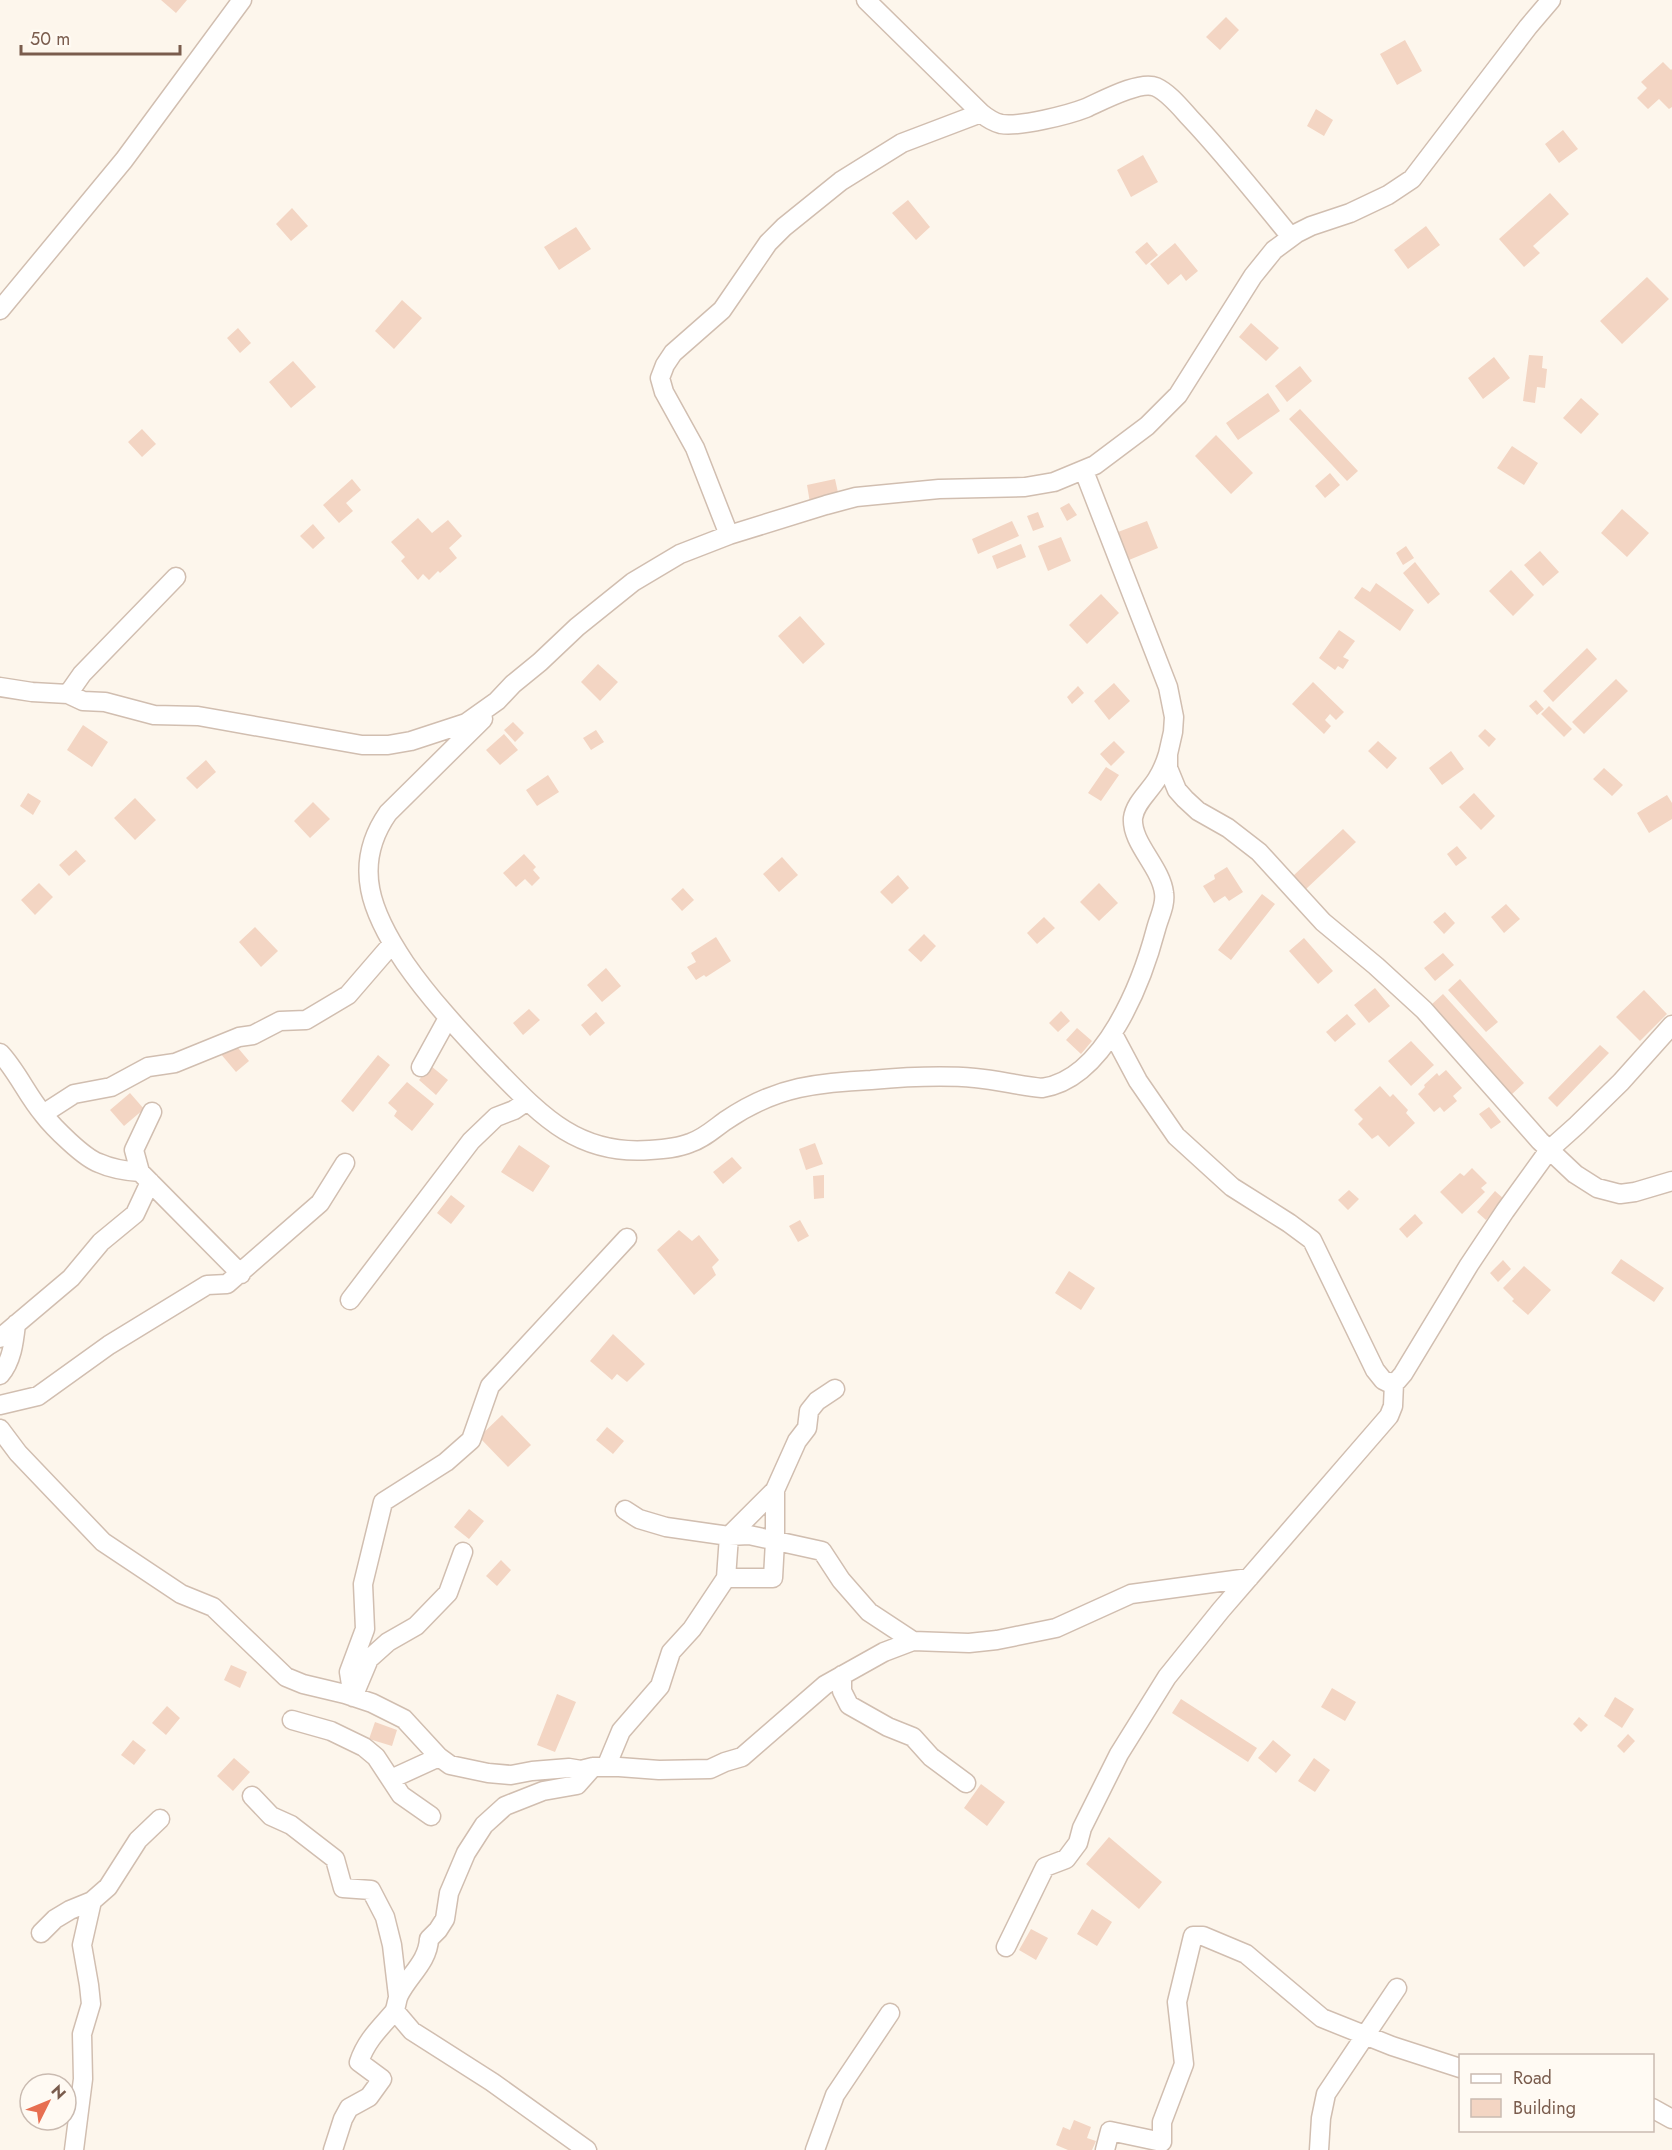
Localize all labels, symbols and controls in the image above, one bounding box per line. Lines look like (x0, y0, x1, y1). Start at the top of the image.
scale bar (21, 18, 180, 56)
text: 50 m (30, 26, 70, 52)
legend (1459, 2054, 1654, 2132)
text: Road (1513, 2065, 1552, 2091)
north arrow (18, 2072, 78, 2132)
text: N (46, 2080, 71, 2105)
text: Building (1513, 2095, 1576, 2121)

